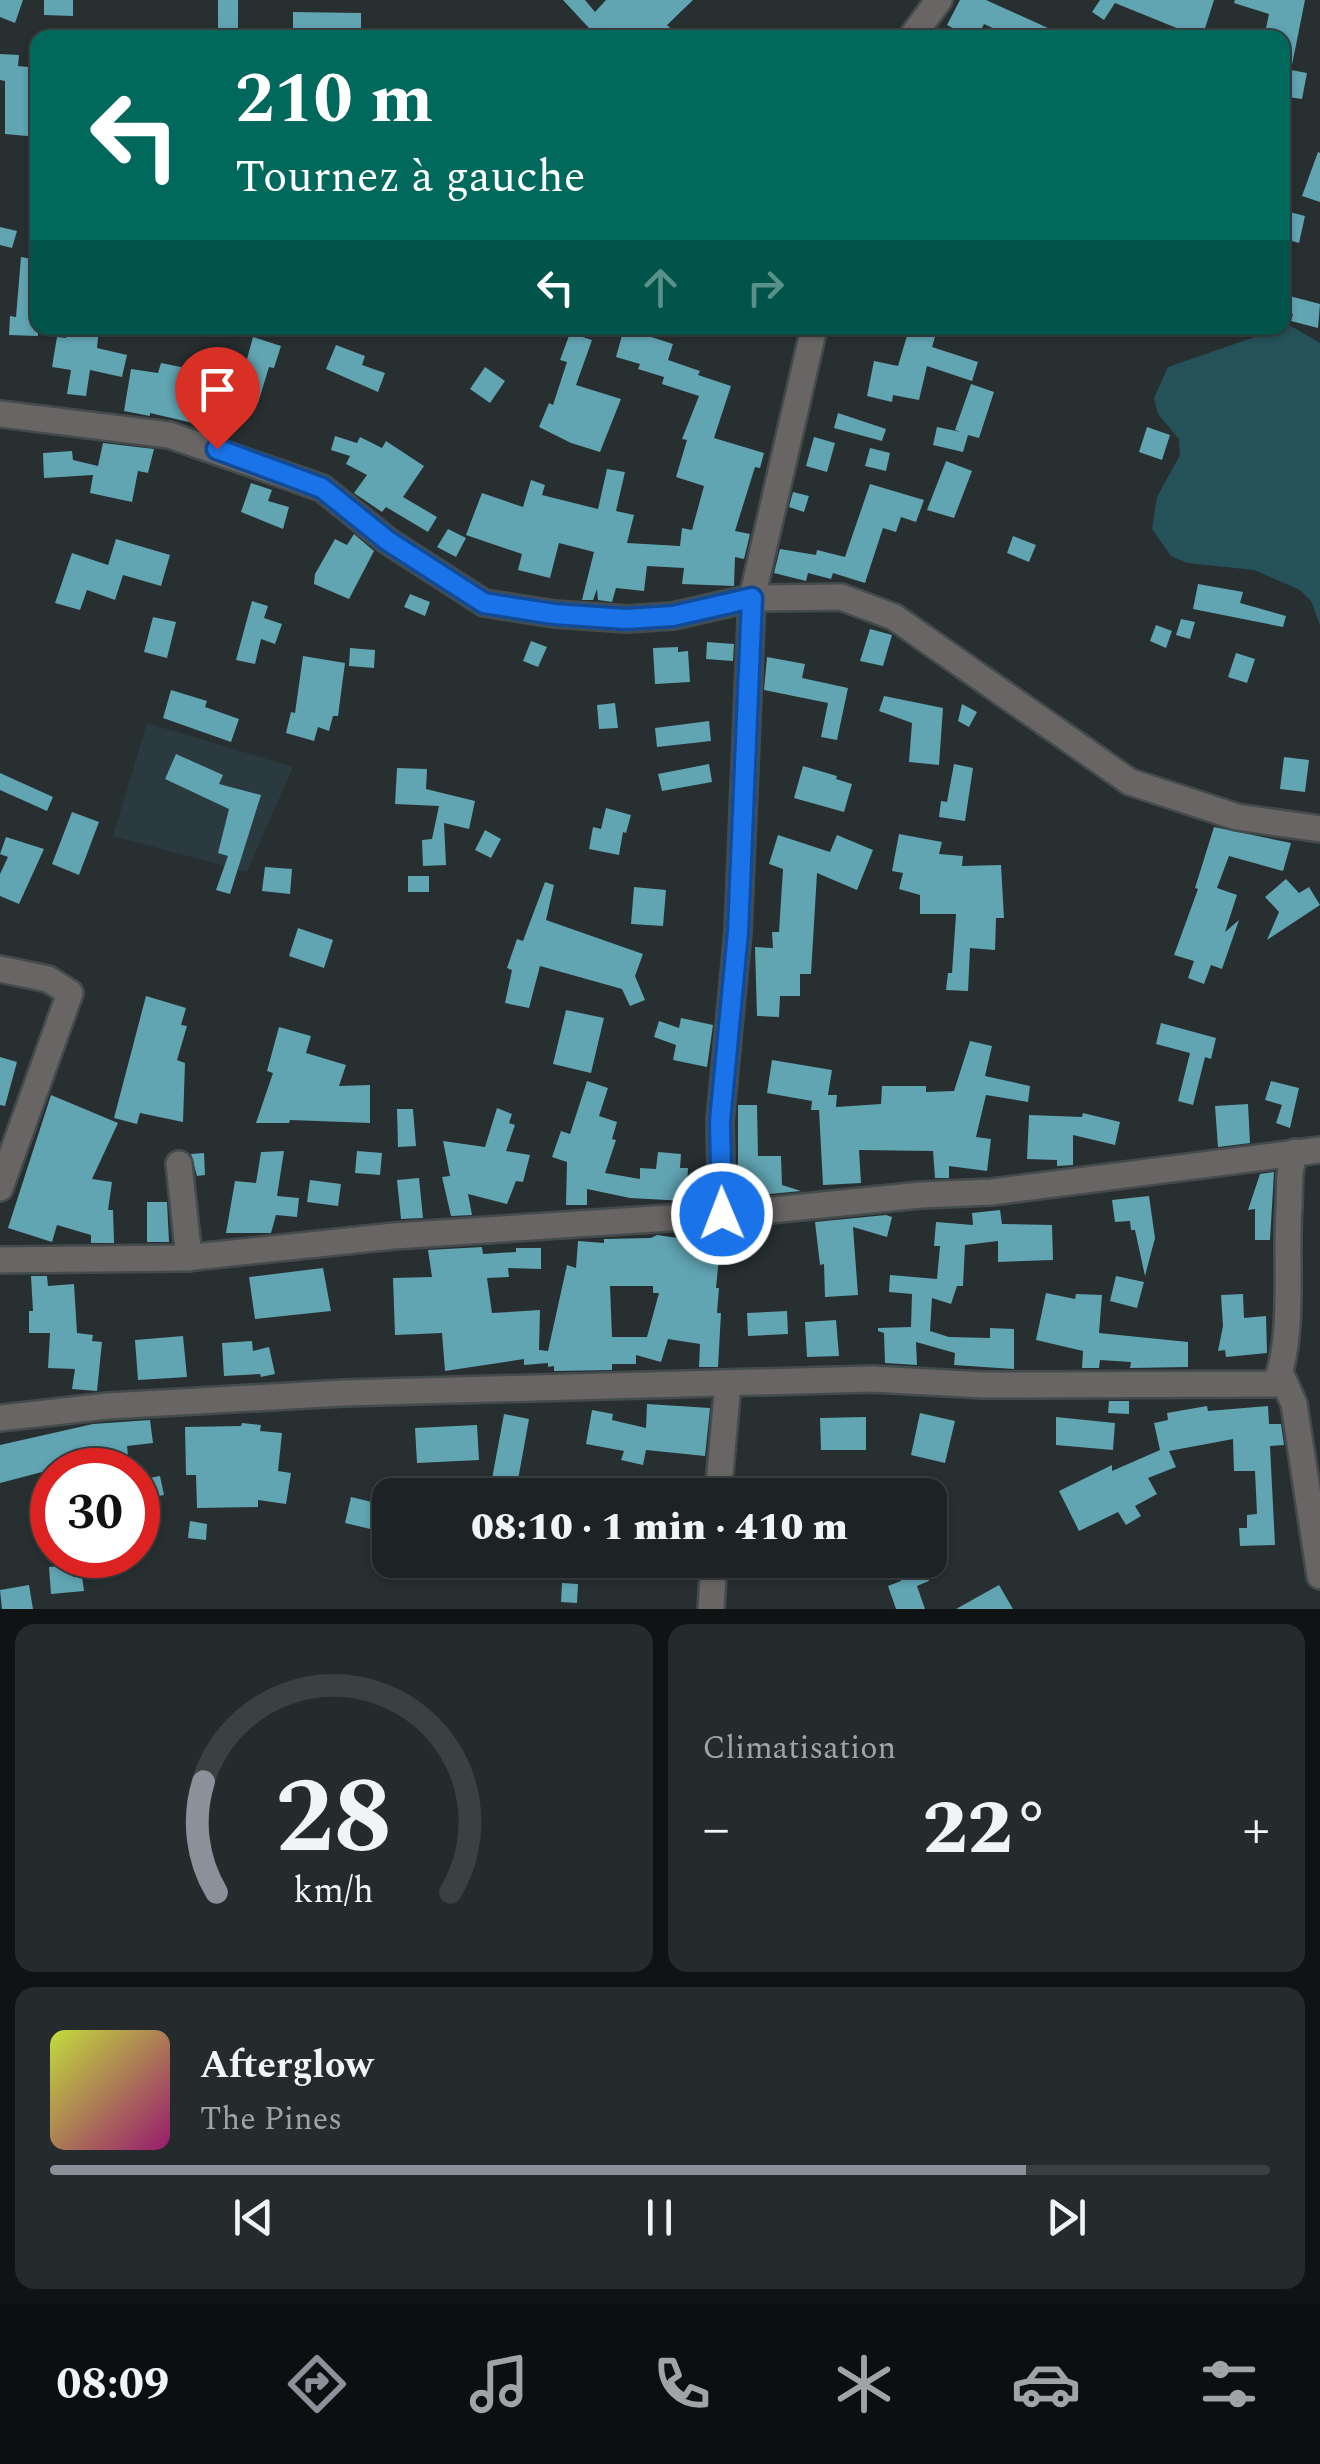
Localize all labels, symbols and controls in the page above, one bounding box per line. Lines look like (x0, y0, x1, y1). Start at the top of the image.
text: 210 m (235, 47, 433, 153)
icon: left (70, 70, 200, 200)
text: Tournez à gauche (235, 143, 586, 212)
icon: left (528, 260, 583, 315)
icon: ahead (633, 260, 688, 315)
icon: right (738, 260, 793, 315)
pin (175, 347, 260, 450)
icon: arrive (190, 362, 245, 417)
position arrow (670, 1162, 774, 1266)
speed limit sign: 30 (30, 1448, 160, 1578)
text: 08:10 · 1 min · 410 m (471, 1499, 848, 1557)
text: Climatisation (703, 1724, 896, 1773)
text: 28 (275, 1740, 392, 1898)
text: 22° (922, 1773, 1050, 1887)
text: − (703, 1788, 730, 1871)
text: + (1242, 1788, 1270, 1871)
text: km/h (294, 1864, 374, 1919)
text: Afterglow (200, 2037, 373, 2095)
text: The Pines (200, 2095, 342, 2144)
icon: previous (226, 2190, 281, 2245)
icon: pause (632, 2190, 687, 2245)
icon: next (1039, 2190, 1094, 2245)
icon: directions (282, 2349, 352, 2419)
icon: music (464, 2349, 534, 2419)
icon: phone (647, 2349, 717, 2419)
icon: climate (829, 2349, 899, 2419)
icon: car (1011, 2349, 1081, 2419)
icon: filters (1194, 2349, 1264, 2419)
text: 08:09 (56, 2350, 169, 2419)

